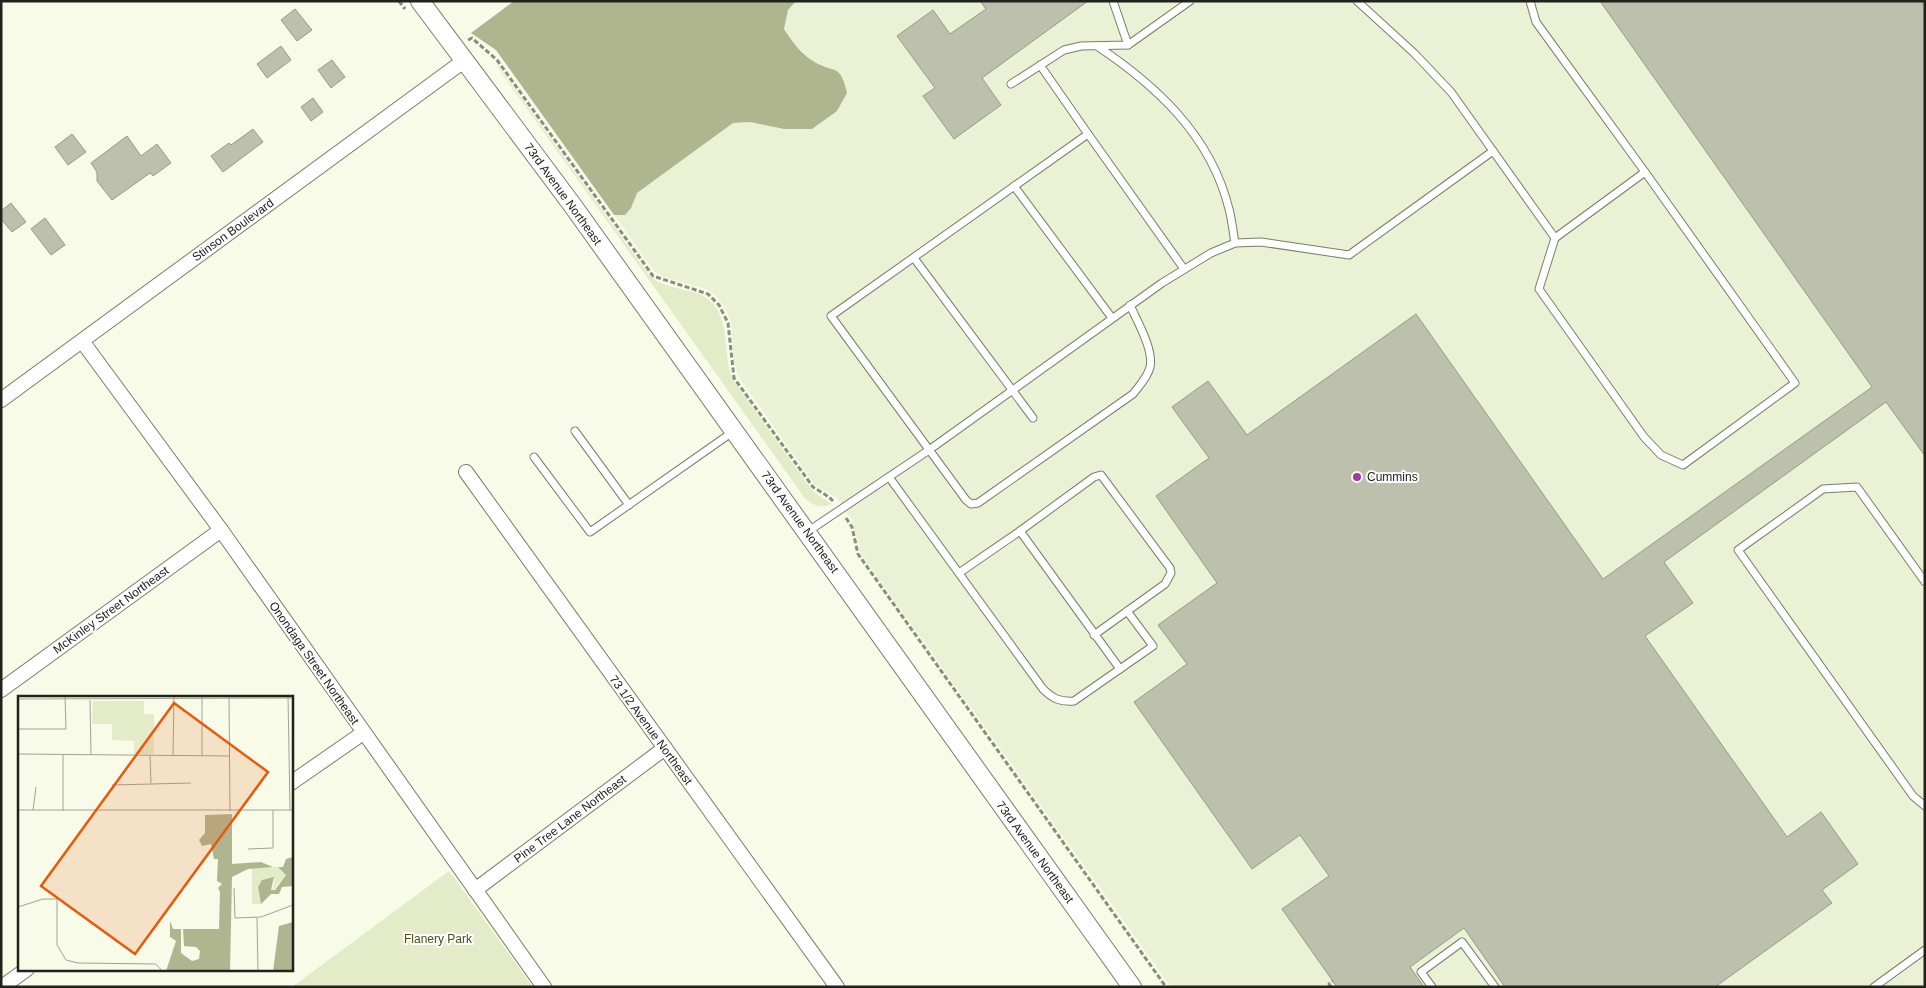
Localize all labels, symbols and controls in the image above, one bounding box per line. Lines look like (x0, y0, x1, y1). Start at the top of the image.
street label: 73rd Avenue Northeast (521, 140, 605, 248)
street label: Stinson Boulevard (189, 196, 277, 264)
street label: 73rd Avenue Northeast (758, 468, 842, 576)
place label: Cummins (1367, 470, 1418, 484)
marker: Cummins (1351, 471, 1363, 483)
street label: McKinley Street Northeast (51, 563, 172, 657)
street label: Onondaga Street Northeast (266, 599, 362, 728)
street label: 73 1/2 Avenue Northeast (607, 673, 696, 788)
inset map (18, 696, 292, 970)
street label: Pine Tree Lane Northeast (511, 772, 629, 866)
street label: 73rd Avenue Northeast (993, 798, 1077, 906)
park label: Flanery Park (404, 932, 473, 946)

